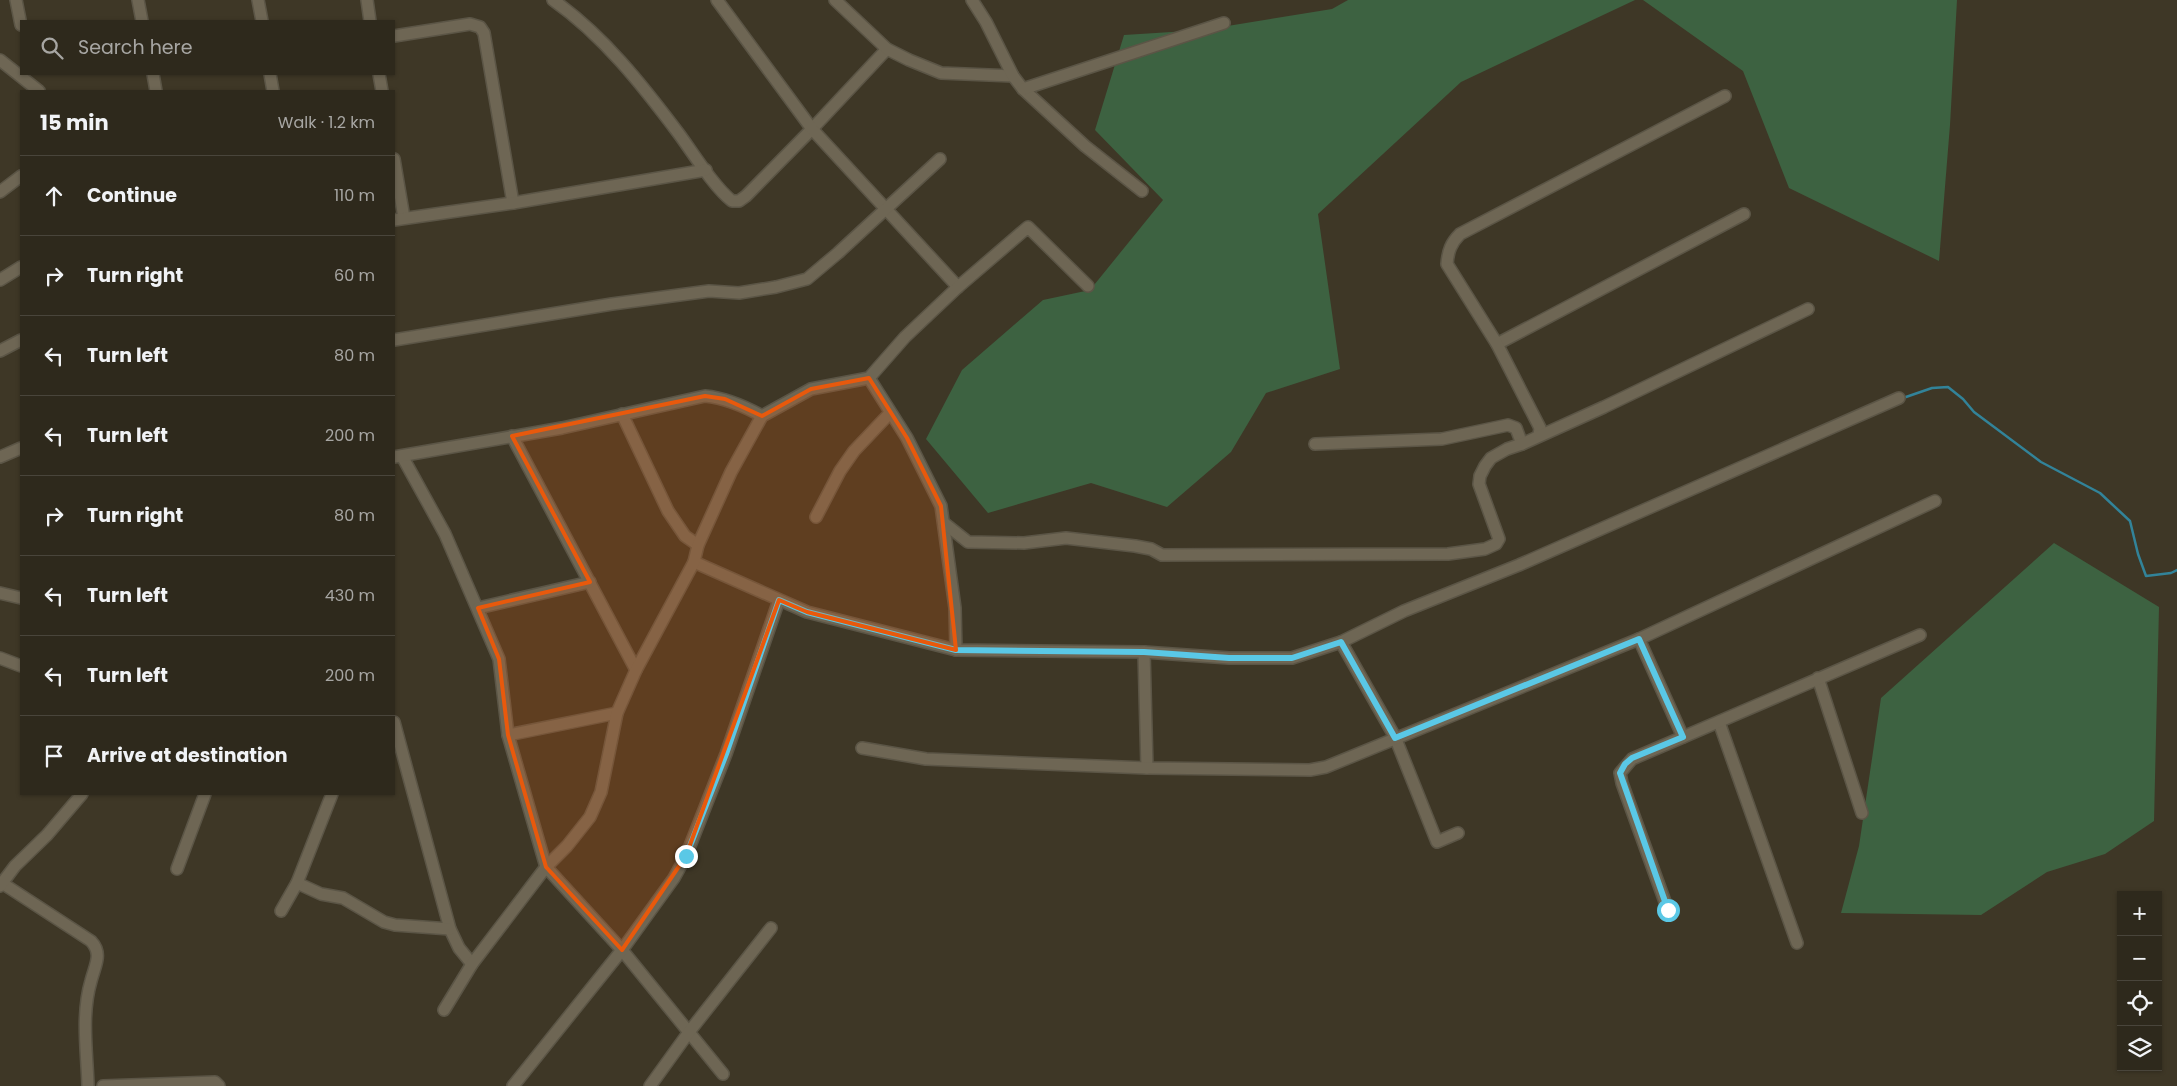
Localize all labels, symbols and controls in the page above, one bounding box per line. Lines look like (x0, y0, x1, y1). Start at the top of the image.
search box (20, 20, 395, 75)
icon: search (38, 34, 66, 62)
text: Search here (78, 34, 192, 61)
text: 15 min (40, 108, 109, 137)
text: Walk · 1.2 km (278, 111, 375, 134)
icon: ahead (40, 182, 68, 210)
text: Continue (87, 182, 177, 209)
text: 110 m (334, 184, 375, 207)
icon: right (40, 262, 68, 290)
text: Turn right (87, 262, 183, 289)
text: 60 m (334, 264, 375, 287)
icon: left (40, 342, 68, 370)
text: Turn left (87, 342, 168, 369)
text: 80 m (334, 344, 375, 367)
icon: left (40, 422, 68, 450)
text: Turn left (87, 422, 168, 449)
text: 200 m (325, 424, 375, 447)
icon: right (40, 502, 68, 530)
text: Turn right (87, 502, 183, 529)
text: 80 m (334, 504, 375, 527)
icon: left (40, 582, 68, 610)
text: Turn left (87, 582, 168, 609)
text: 430 m (325, 584, 375, 607)
icon: left (40, 662, 68, 690)
text: Turn left (87, 662, 168, 689)
text: 200 m (325, 664, 375, 687)
icon: arrive (40, 742, 68, 770)
text: Arrive at destination (87, 742, 288, 769)
route end (675, 845, 698, 868)
map controls (2117, 891, 2162, 1071)
button: + (2117, 891, 2162, 936)
route start (1657, 899, 1680, 922)
button: − (2117, 936, 2162, 981)
button: locate (2117, 981, 2162, 1026)
button: layers (2117, 1026, 2162, 1071)

